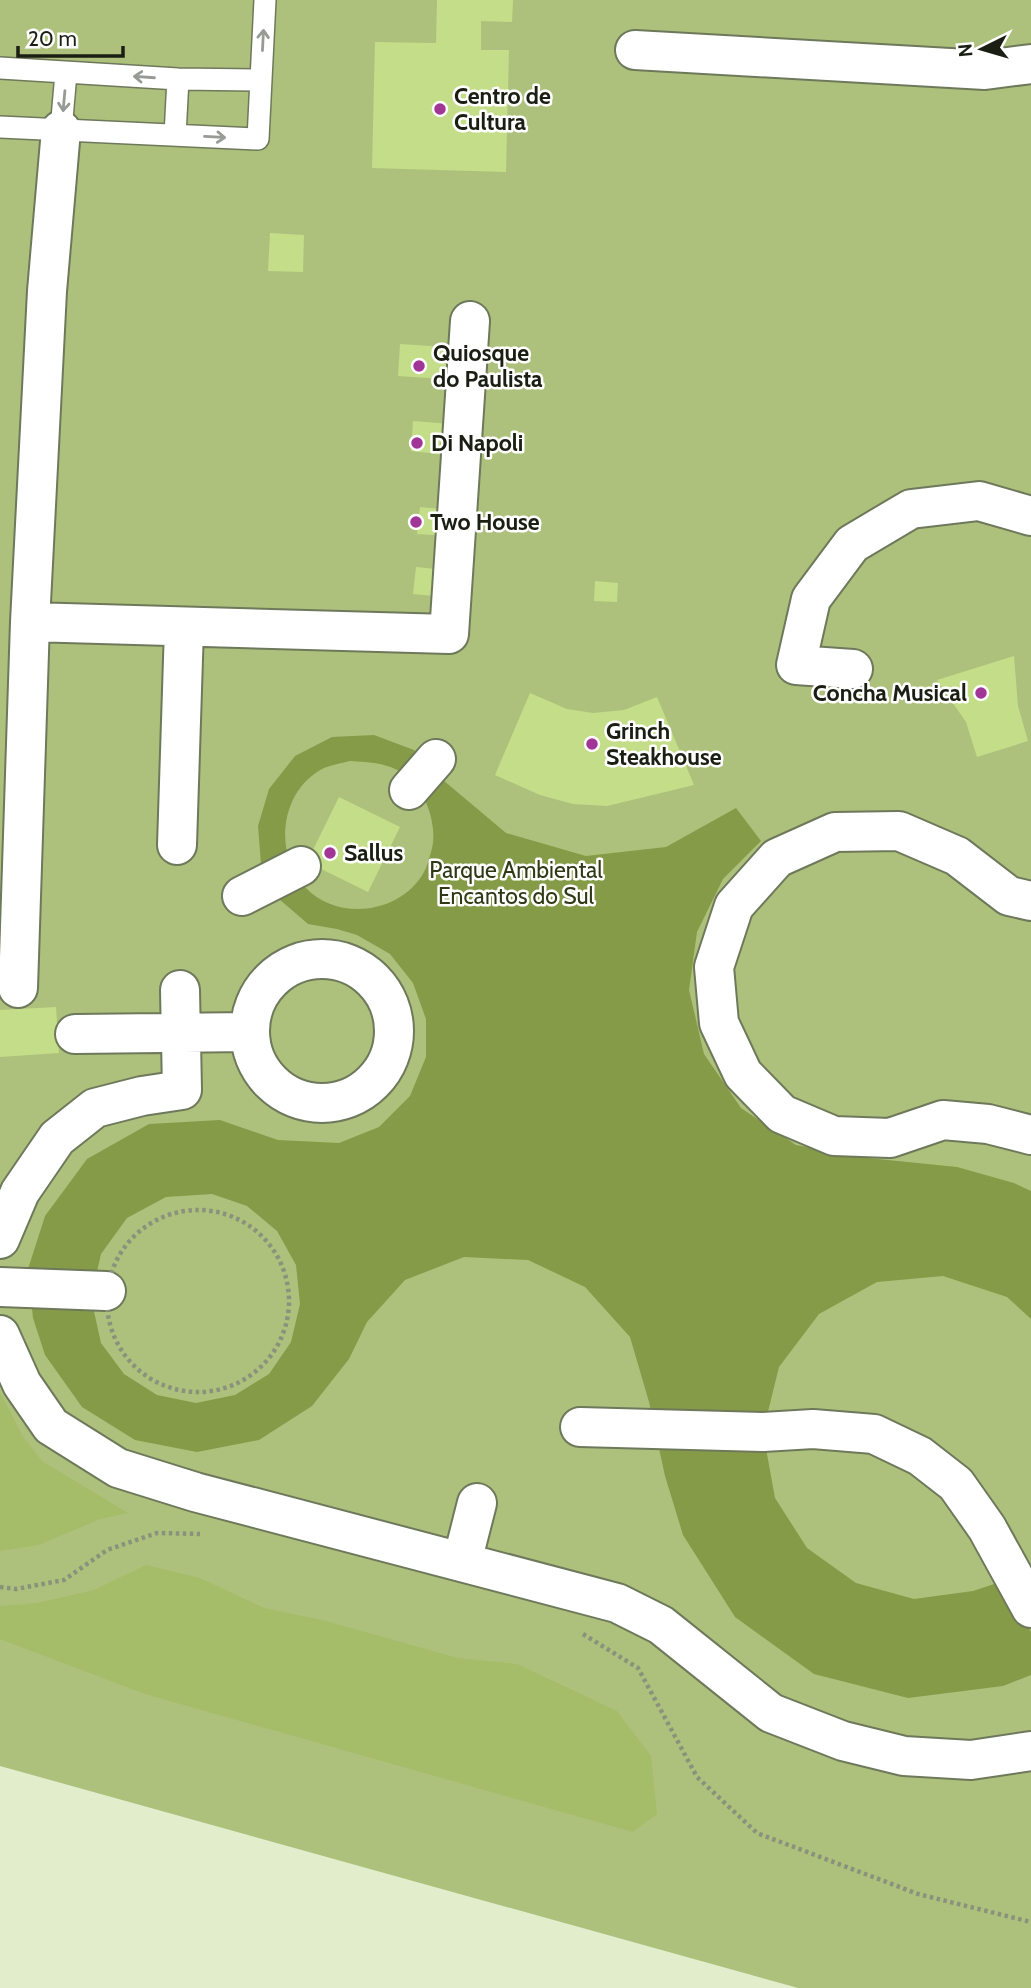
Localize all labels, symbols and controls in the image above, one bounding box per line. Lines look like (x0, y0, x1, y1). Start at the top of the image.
scale bar (18, 14, 122, 58)
north arrow (947, 14, 1017, 84)
text: 20 m (28, 26, 77, 51)
one-way arrow (256, 29, 269, 52)
text: N (954, 43, 978, 58)
one-way arrow (132, 71, 155, 84)
place label: Centro de Cultura (454, 82, 551, 136)
one-way arrow (57, 90, 70, 112)
marker: Centro de Cultura (432, 101, 448, 117)
one-way arrow (203, 131, 226, 144)
place label: Quiosque do Paulista (433, 339, 543, 393)
marker: Quiosque do Paulista (411, 358, 427, 374)
place label: Di Napoli (431, 429, 523, 457)
marker: Di Napoli (409, 435, 425, 451)
place label: Two House (430, 508, 540, 536)
marker: Two House (408, 514, 424, 530)
place label: Concha Musical (813, 679, 967, 707)
marker: Concha Musical (973, 685, 989, 701)
place label: Grinch Steakhouse (606, 717, 722, 771)
marker: Grinch Steakhouse (584, 736, 600, 752)
place label: Sallus (344, 839, 403, 867)
marker: Sallus (322, 845, 338, 861)
park label: Parque Ambiental Encantos do Sul (429, 856, 603, 910)

